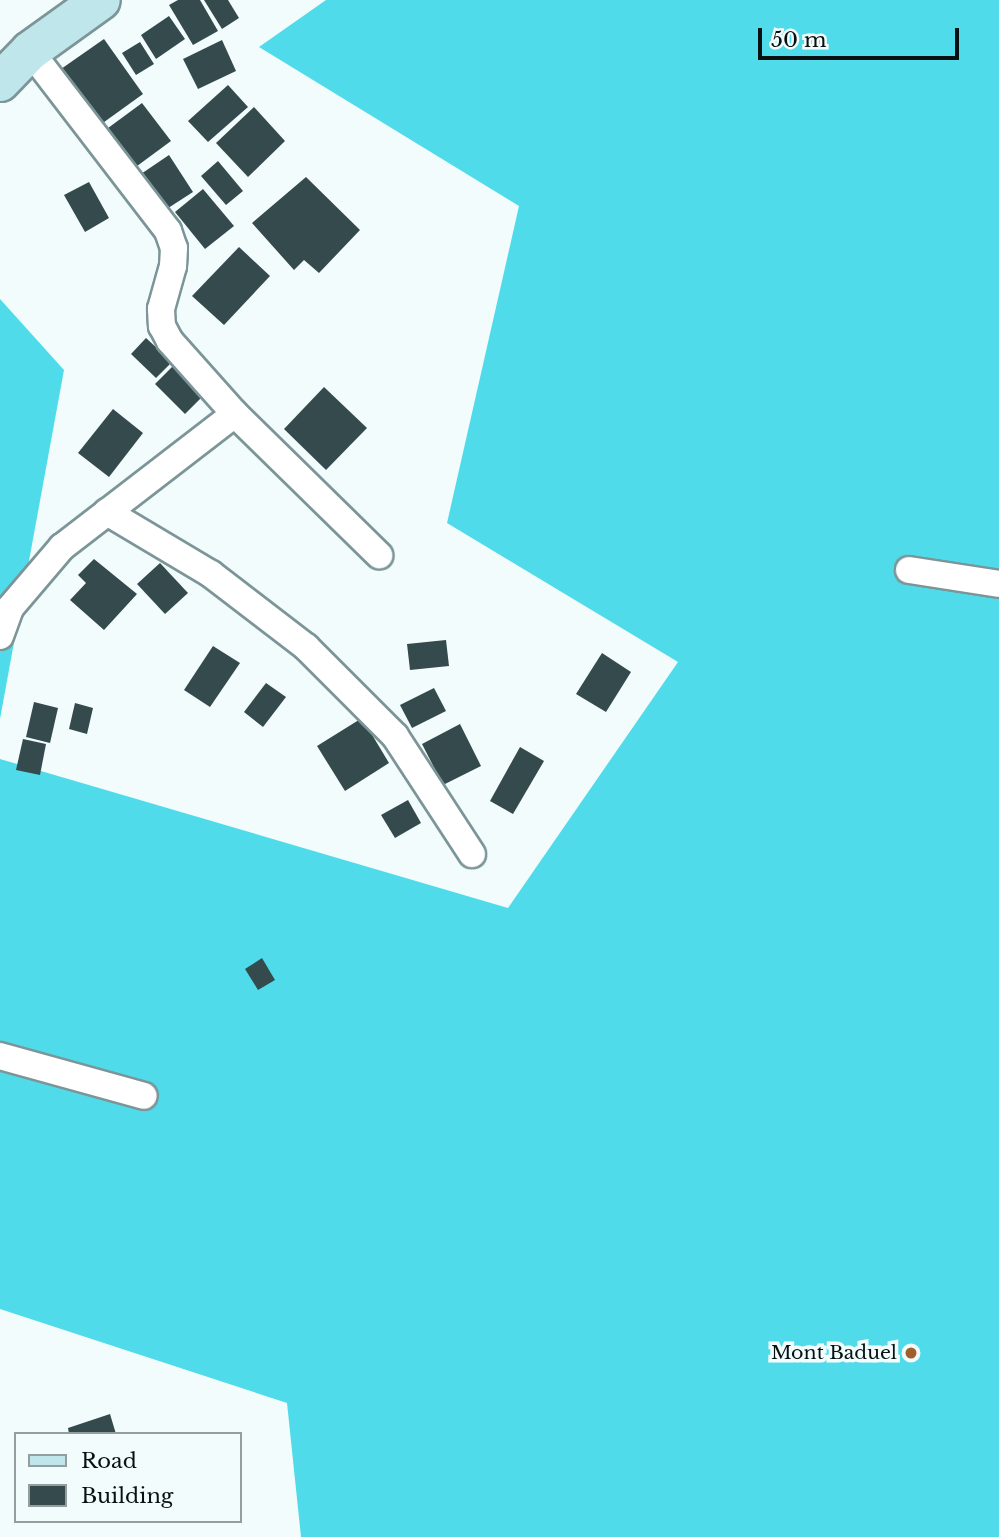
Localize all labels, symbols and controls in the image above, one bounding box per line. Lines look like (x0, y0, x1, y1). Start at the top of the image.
scale bar (761, 14, 962, 58)
text: 50 m (771, 27, 826, 53)
place label: Mont Baduel (771, 1342, 897, 1364)
marker: Mont Baduel (903, 1345, 919, 1361)
legend (14, 1432, 242, 1523)
text: Road (81, 1448, 137, 1474)
text: Building (81, 1483, 173, 1509)

